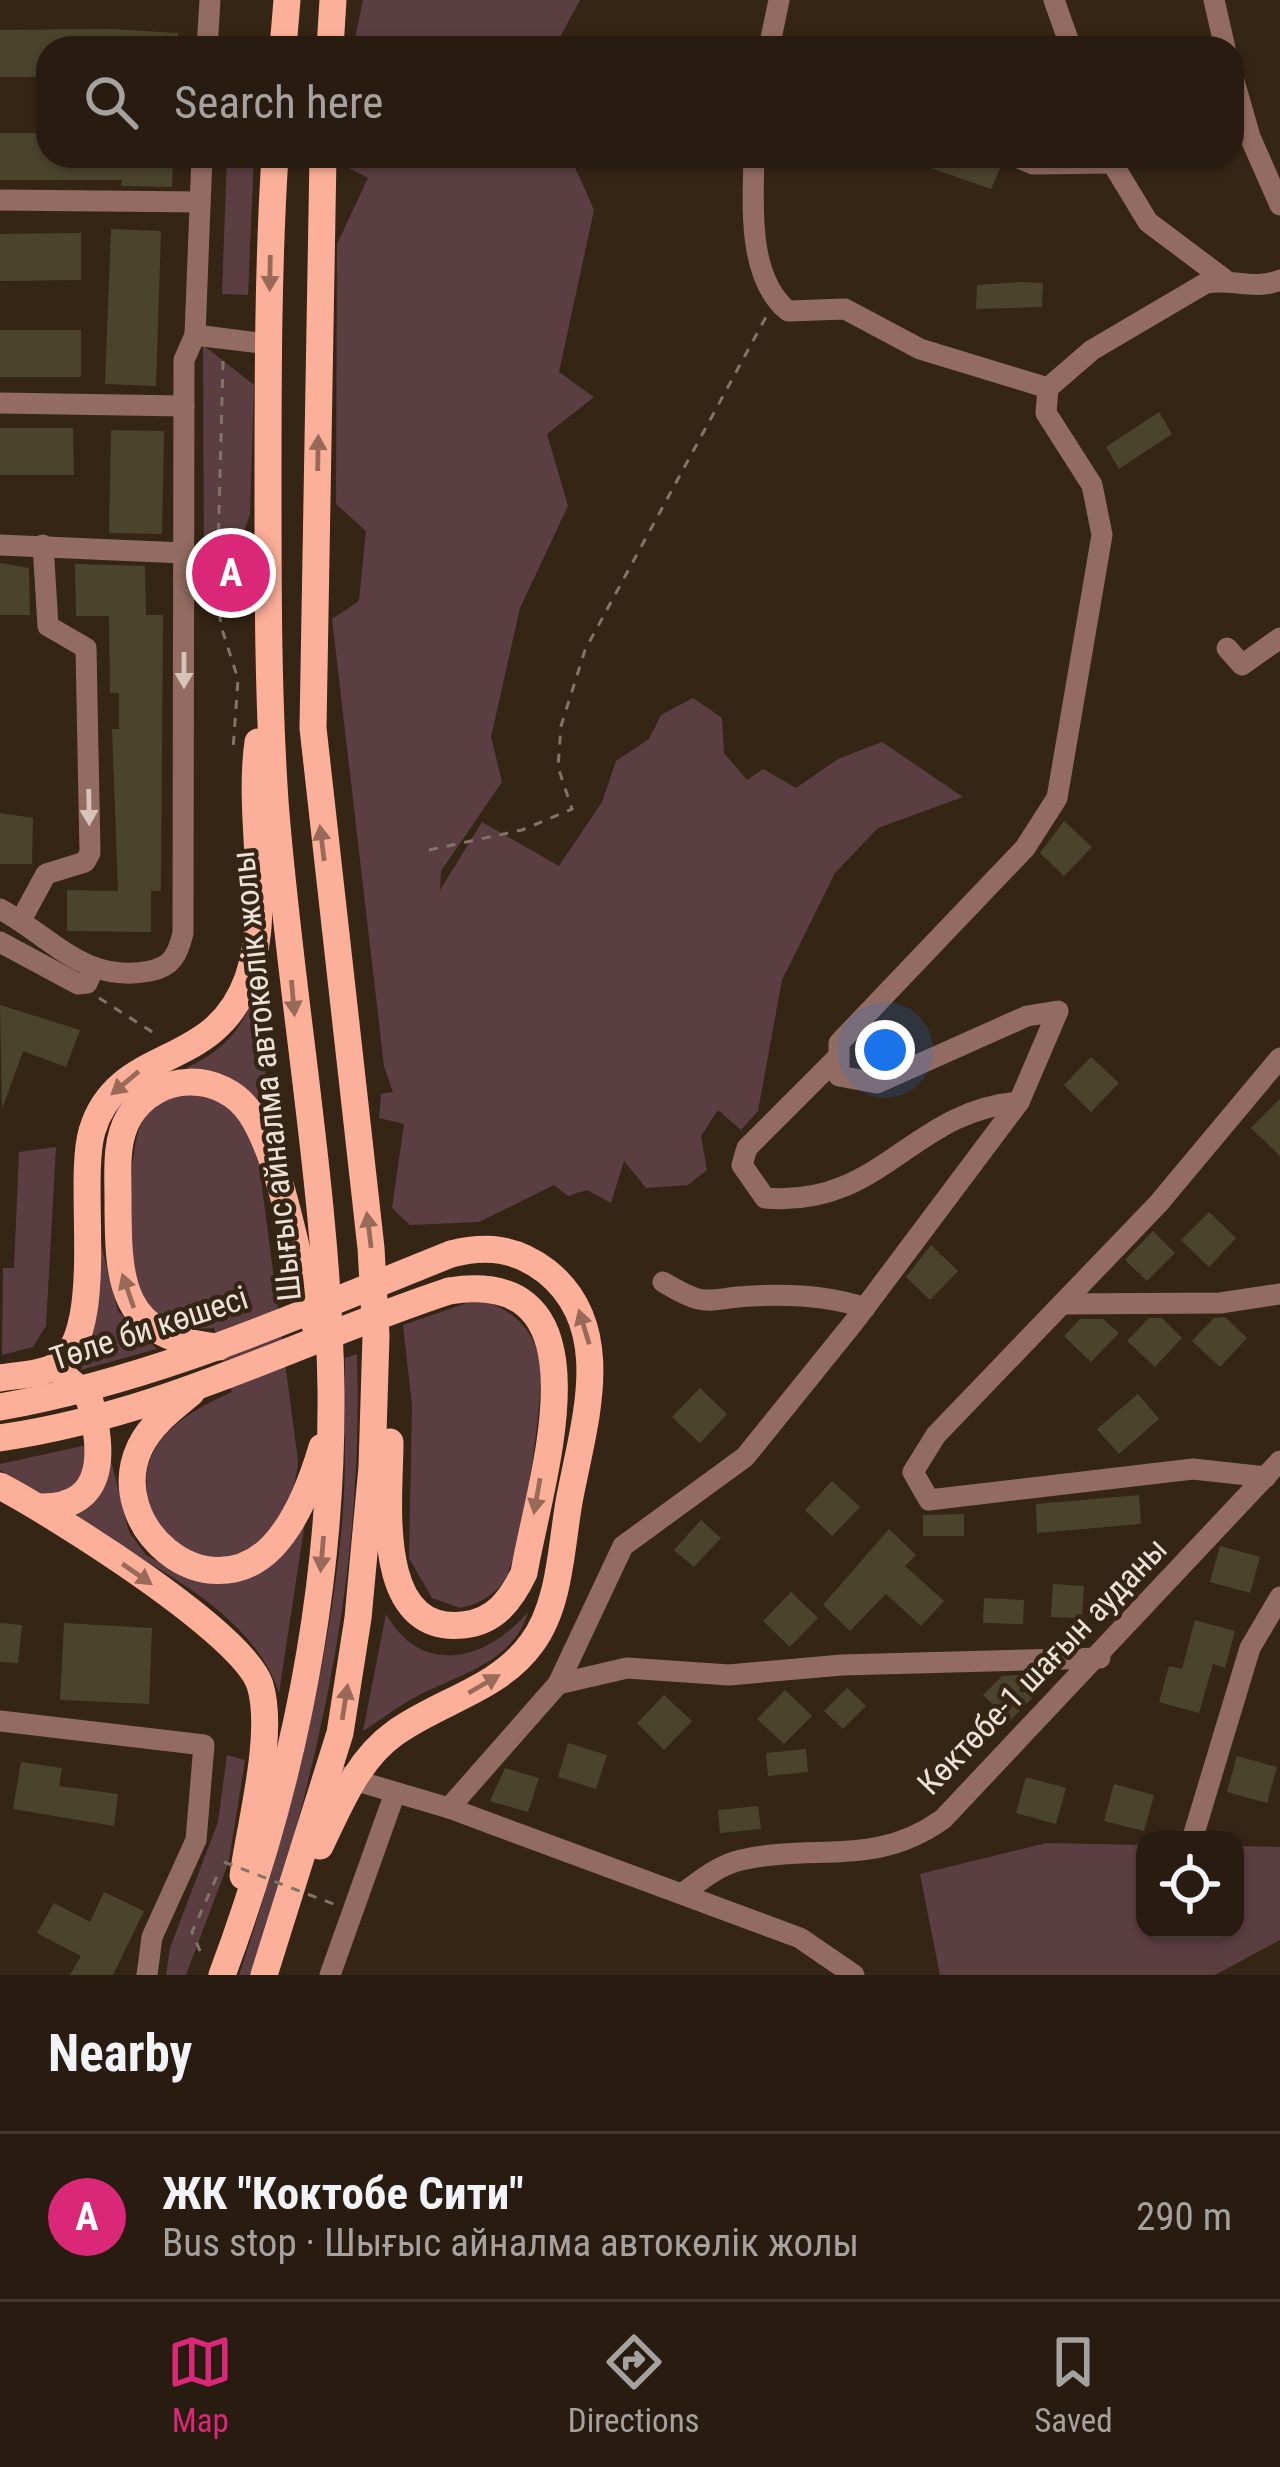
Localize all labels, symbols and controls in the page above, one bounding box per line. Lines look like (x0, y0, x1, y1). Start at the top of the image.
search box (36, 36, 1244, 168)
icon: search (78, 69, 144, 135)
text: Search here (174, 76, 383, 129)
one-way arrow (261, 255, 280, 293)
one-way arrow (308, 433, 327, 471)
pin: A (192, 528, 270, 618)
one-way arrow (174, 652, 194, 690)
one-way arrow (80, 789, 99, 827)
one-way arrow (313, 824, 332, 861)
street label: Шығыс айналма автокөлік жолы (223, 849, 309, 1303)
one-way arrow (284, 980, 303, 1017)
your location (855, 1020, 915, 1080)
one-way arrow (110, 1070, 140, 1096)
one-way arrow (359, 1211, 378, 1248)
one-way arrow (117, 1272, 136, 1308)
street label: Төле би көшесі (45, 1278, 253, 1378)
one-way arrow (573, 1308, 592, 1344)
one-way arrow (527, 1478, 545, 1516)
street label: Көктөбе-1 шағын ауданы (909, 1529, 1175, 1803)
one-way arrow (312, 1535, 331, 1573)
one-way arrow (121, 1562, 153, 1585)
one-way arrow (467, 1675, 501, 1696)
one-way arrow (336, 1683, 355, 1720)
map controls (1136, 1831, 1244, 1939)
button: locate (1136, 1831, 1244, 1939)
text: Nearby (48, 2024, 192, 2083)
text: ЖК "Коктобе Сити" (162, 2167, 524, 2220)
text: A (75, 2194, 99, 2240)
text: 290 m (1136, 2194, 1232, 2240)
text: Bus stop · Шығыс айналма автокөлік жолы (162, 2220, 859, 2266)
tab: Map (167, 2329, 233, 2440)
tab: Directions (568, 2329, 700, 2440)
tab: Saved (1034, 2329, 1113, 2440)

